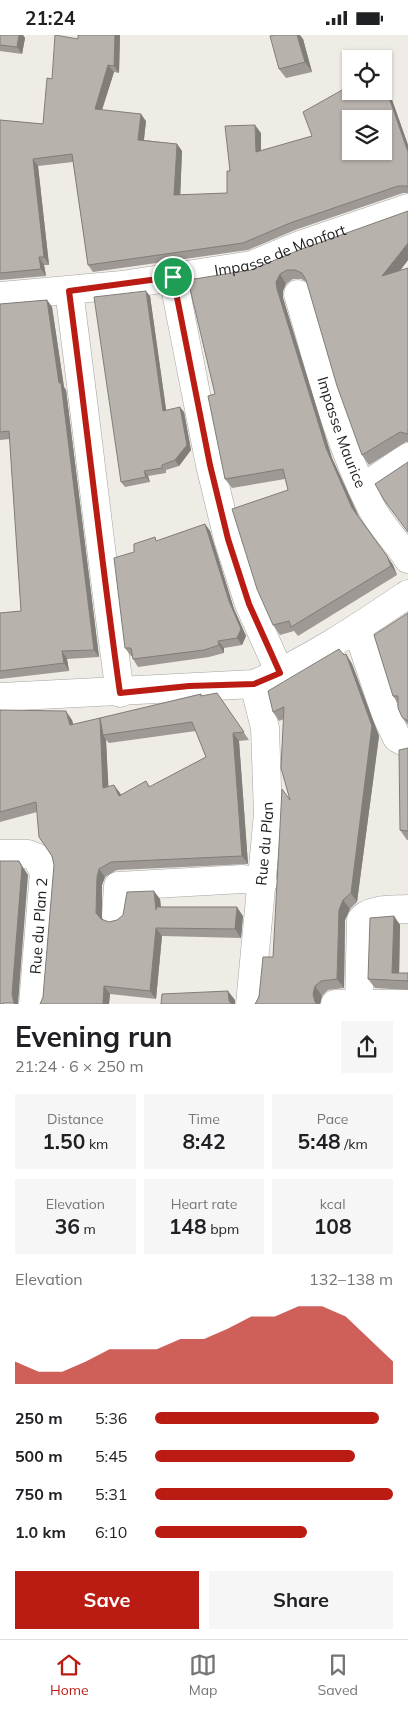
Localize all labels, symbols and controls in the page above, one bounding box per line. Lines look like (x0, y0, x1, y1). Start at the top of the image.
text: 21:24 (25, 6, 75, 30)
map controls (342, 50, 392, 160)
button: locate (342, 50, 392, 100)
button: layers (342, 110, 392, 160)
street label: Impasse de Monfort (213, 220, 348, 280)
pin (152, 256, 194, 298)
icon: arrive (159, 263, 187, 291)
street label: Impasse Maurice (313, 374, 371, 491)
street label: Rue du Plan (251, 802, 277, 886)
street label: Rue du Plan 2 (26, 877, 51, 975)
text: Evening run (15, 1019, 172, 1054)
button: share (341, 1021, 393, 1073)
text: 21:24 · 6 × 250 m (15, 1056, 144, 1076)
text: Distance (47, 1110, 104, 1128)
text: Time (188, 1110, 220, 1128)
text: Pace (317, 1110, 348, 1128)
text: 1.50 (42, 1128, 85, 1154)
text: 8:42 (182, 1128, 226, 1154)
text: 5:48 (298, 1128, 341, 1154)
text: km (85, 1135, 108, 1153)
text: /km (341, 1135, 368, 1153)
text: Elevation (46, 1195, 105, 1213)
text: Heart rate (171, 1195, 237, 1213)
text: kcal (320, 1195, 345, 1213)
text: 36 (55, 1213, 80, 1239)
text: 148 (169, 1213, 207, 1239)
text: 108 (314, 1213, 352, 1239)
text: m (80, 1220, 96, 1238)
text: bpm (207, 1220, 239, 1238)
text: Elevation (15, 1269, 83, 1289)
text: 132–138 m (309, 1269, 393, 1289)
text: 250 m (15, 1408, 63, 1428)
text: 5:36 (95, 1408, 127, 1428)
text: 500 m (15, 1446, 63, 1466)
text: 5:45 (95, 1446, 127, 1466)
text: 750 m (15, 1484, 63, 1504)
text: 5:31 (95, 1484, 127, 1504)
text: 1.0 km (15, 1522, 66, 1542)
text: 6:10 (95, 1522, 127, 1542)
button: Save (15, 1571, 199, 1629)
button: Share (209, 1571, 393, 1629)
tab: Home (50, 1651, 89, 1699)
tab: Map (189, 1651, 218, 1699)
tab: Saved (318, 1651, 358, 1699)

